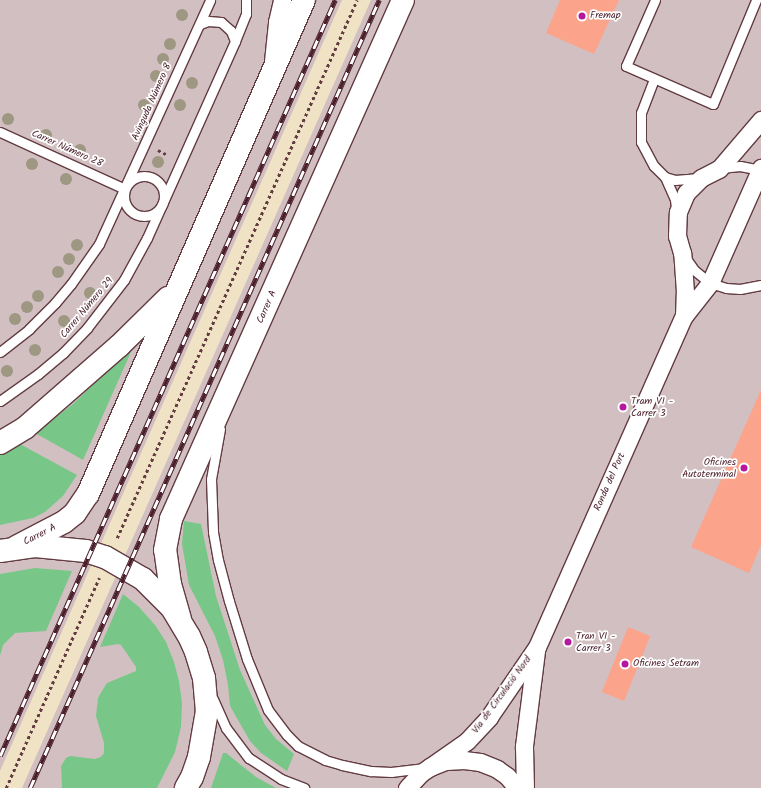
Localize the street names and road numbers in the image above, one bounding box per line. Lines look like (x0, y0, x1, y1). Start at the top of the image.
street label: Avinguda Número 8 (130, 62, 174, 142)
street label: Carrer Número 28 (29, 128, 105, 170)
street label: Carrer Número 29 (58, 275, 116, 341)
street label: Carrer A (254, 288, 280, 326)
street label: Ronda del Port (592, 451, 628, 513)
street label: Carrer A (22, 522, 58, 548)
street label: Via de Circulació Nord (470, 654, 534, 736)

